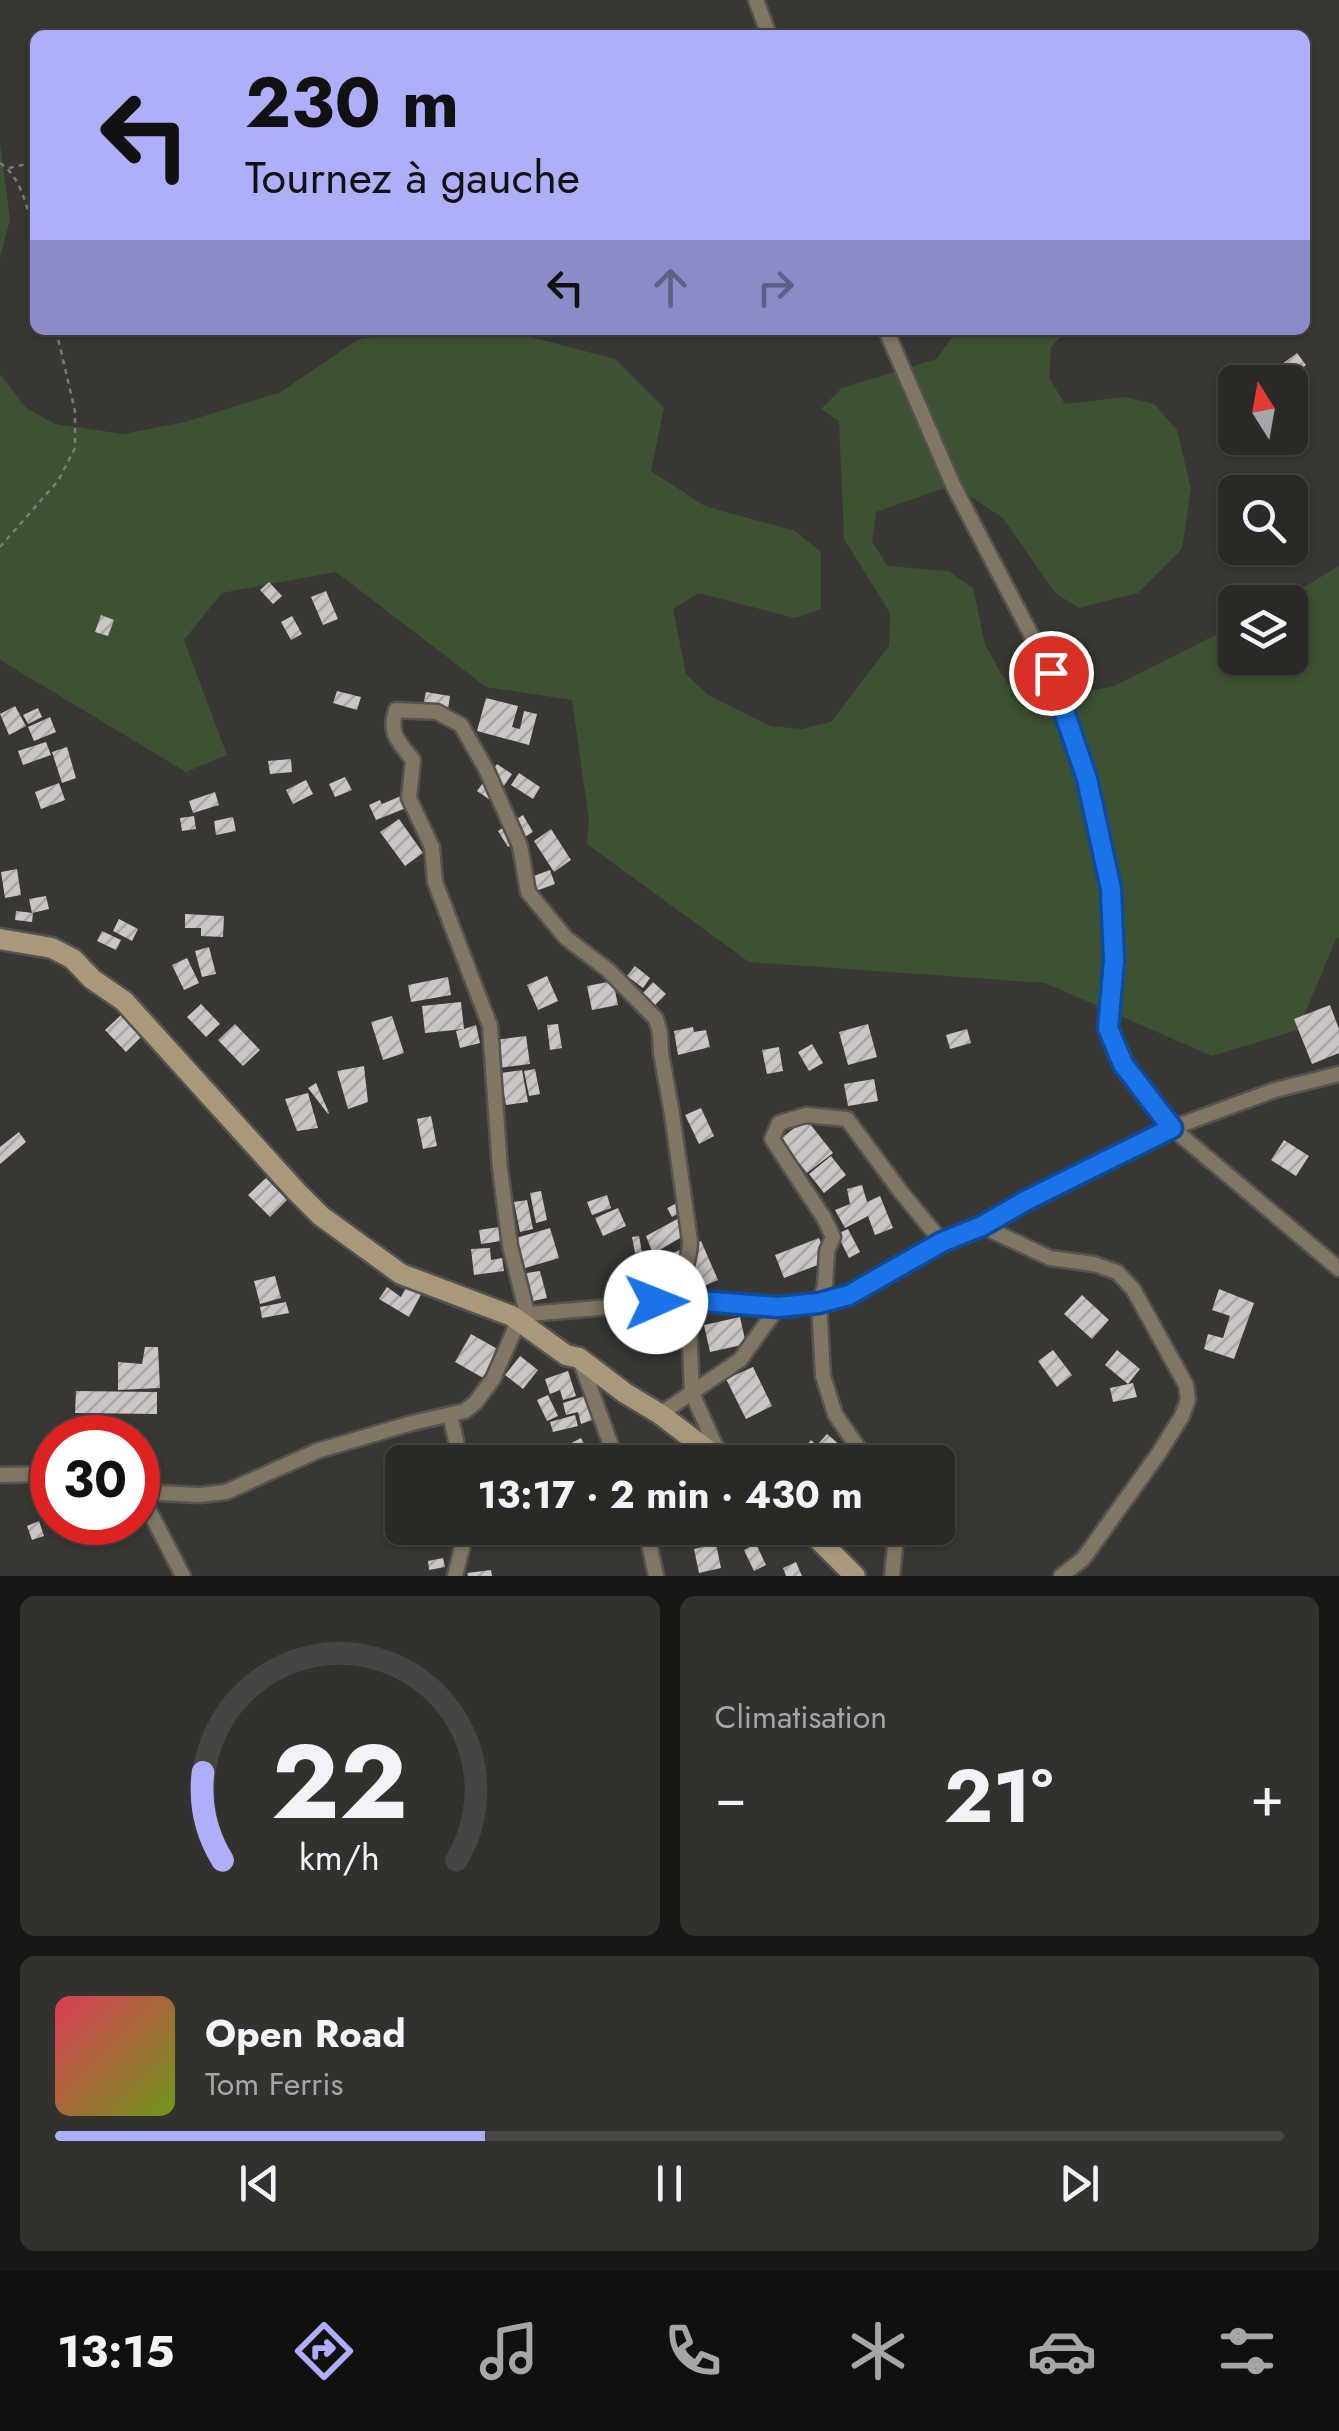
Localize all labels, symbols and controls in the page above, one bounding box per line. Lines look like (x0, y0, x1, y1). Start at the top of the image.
text: 230 m (245, 52, 459, 153)
icon: left (80, 70, 210, 200)
text: Tournez à gauche (245, 145, 580, 210)
icon: left (538, 260, 593, 315)
icon: ahead (643, 260, 698, 315)
icon: right (748, 260, 803, 315)
north arrow (1218, 365, 1308, 455)
map controls (1218, 365, 1308, 675)
button: search (1218, 475, 1308, 565)
button: layers (1218, 585, 1308, 675)
pin (1009, 631, 1094, 716)
icon: arrive (1024, 646, 1079, 701)
position arrow (604, 1250, 708, 1354)
speed limit sign: 30 (30, 1415, 160, 1545)
text: 13:17 · 2 min · 430 m (477, 1467, 863, 1522)
text: Climatisation (715, 1694, 887, 1740)
text: 22 (272, 1707, 408, 1857)
text: 21° (944, 1742, 1053, 1850)
text: − (715, 1757, 747, 1837)
text: + (1250, 1757, 1284, 1837)
text: km/h (299, 1832, 380, 1883)
text: Open Road (205, 2006, 406, 2061)
text: Tom Ferris (205, 2061, 343, 2107)
icon: previous (232, 2156, 287, 2211)
icon: pause (642, 2156, 697, 2211)
icon: next (1052, 2156, 1107, 2211)
icon: directions (289, 2316, 359, 2386)
icon: music (474, 2316, 544, 2386)
icon: phone (658, 2316, 728, 2386)
icon: climate (843, 2316, 913, 2386)
icon: car (1027, 2316, 1097, 2386)
icon: filters (1212, 2316, 1282, 2386)
text: 13:15 (57, 2319, 175, 2384)

